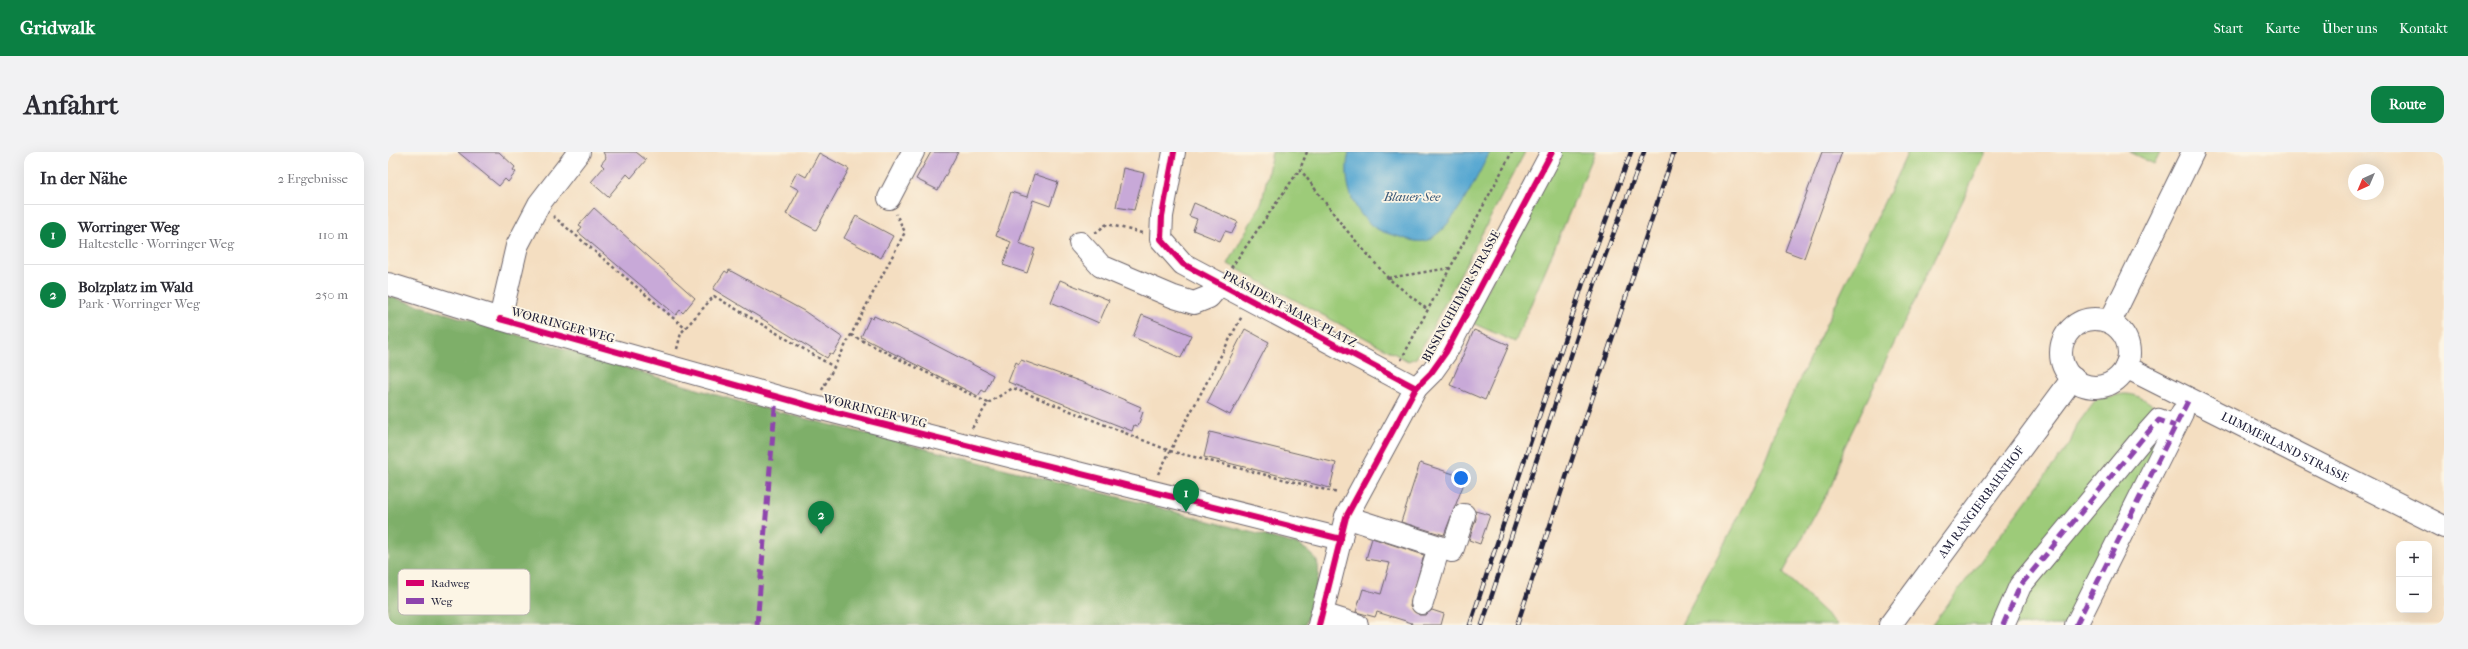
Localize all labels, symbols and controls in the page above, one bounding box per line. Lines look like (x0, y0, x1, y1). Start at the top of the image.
text: Gridwalk (20, 17, 95, 39)
text: Start (2214, 20, 2243, 37)
text: Karte (2265, 20, 2300, 37)
text: Über uns (2322, 20, 2377, 37)
text: Kontakt (2399, 20, 2448, 37)
button: Route (2371, 86, 2444, 123)
text: Anfahrt (24, 88, 118, 121)
north arrow (2348, 164, 2384, 200)
text: In der Nähe (40, 168, 127, 188)
text: 2 Ergebnisse (278, 171, 348, 186)
water label: Blauer See (1383, 189, 1441, 204)
text: Worringer Weg (78, 218, 179, 236)
text: 1 (51, 227, 55, 242)
text: 110 m (318, 227, 348, 242)
street label: BISSINGHEIMER STRASSE (1419, 228, 1503, 364)
text: Haltestelle · Worringer Weg (78, 236, 234, 251)
street label: PRÄSIDENT-MARX-PLATZ (1221, 267, 1360, 350)
text: Bolzplatz im Wald (78, 278, 193, 296)
text: 2 (50, 287, 56, 302)
text: 250 m (315, 287, 348, 302)
text: Park · Worringer Weg (78, 296, 200, 311)
street label: WORRINGER WEG (509, 304, 617, 346)
street label: WORRINGER WEG (821, 391, 929, 431)
street label: LUMMERLAND STRASSE (2219, 409, 2351, 485)
street label: AM RANGIERBAHNHOF (1935, 443, 2027, 561)
your location (1451, 468, 1471, 488)
pin: 1 (1173, 479, 1199, 512)
pin: 2 (808, 501, 834, 534)
map controls (2396, 541, 2432, 613)
button: + (2396, 541, 2432, 577)
legend (398, 569, 530, 615)
text: Radweg (431, 577, 470, 590)
button: − (2396, 577, 2432, 613)
text: Weg (430, 595, 453, 608)

